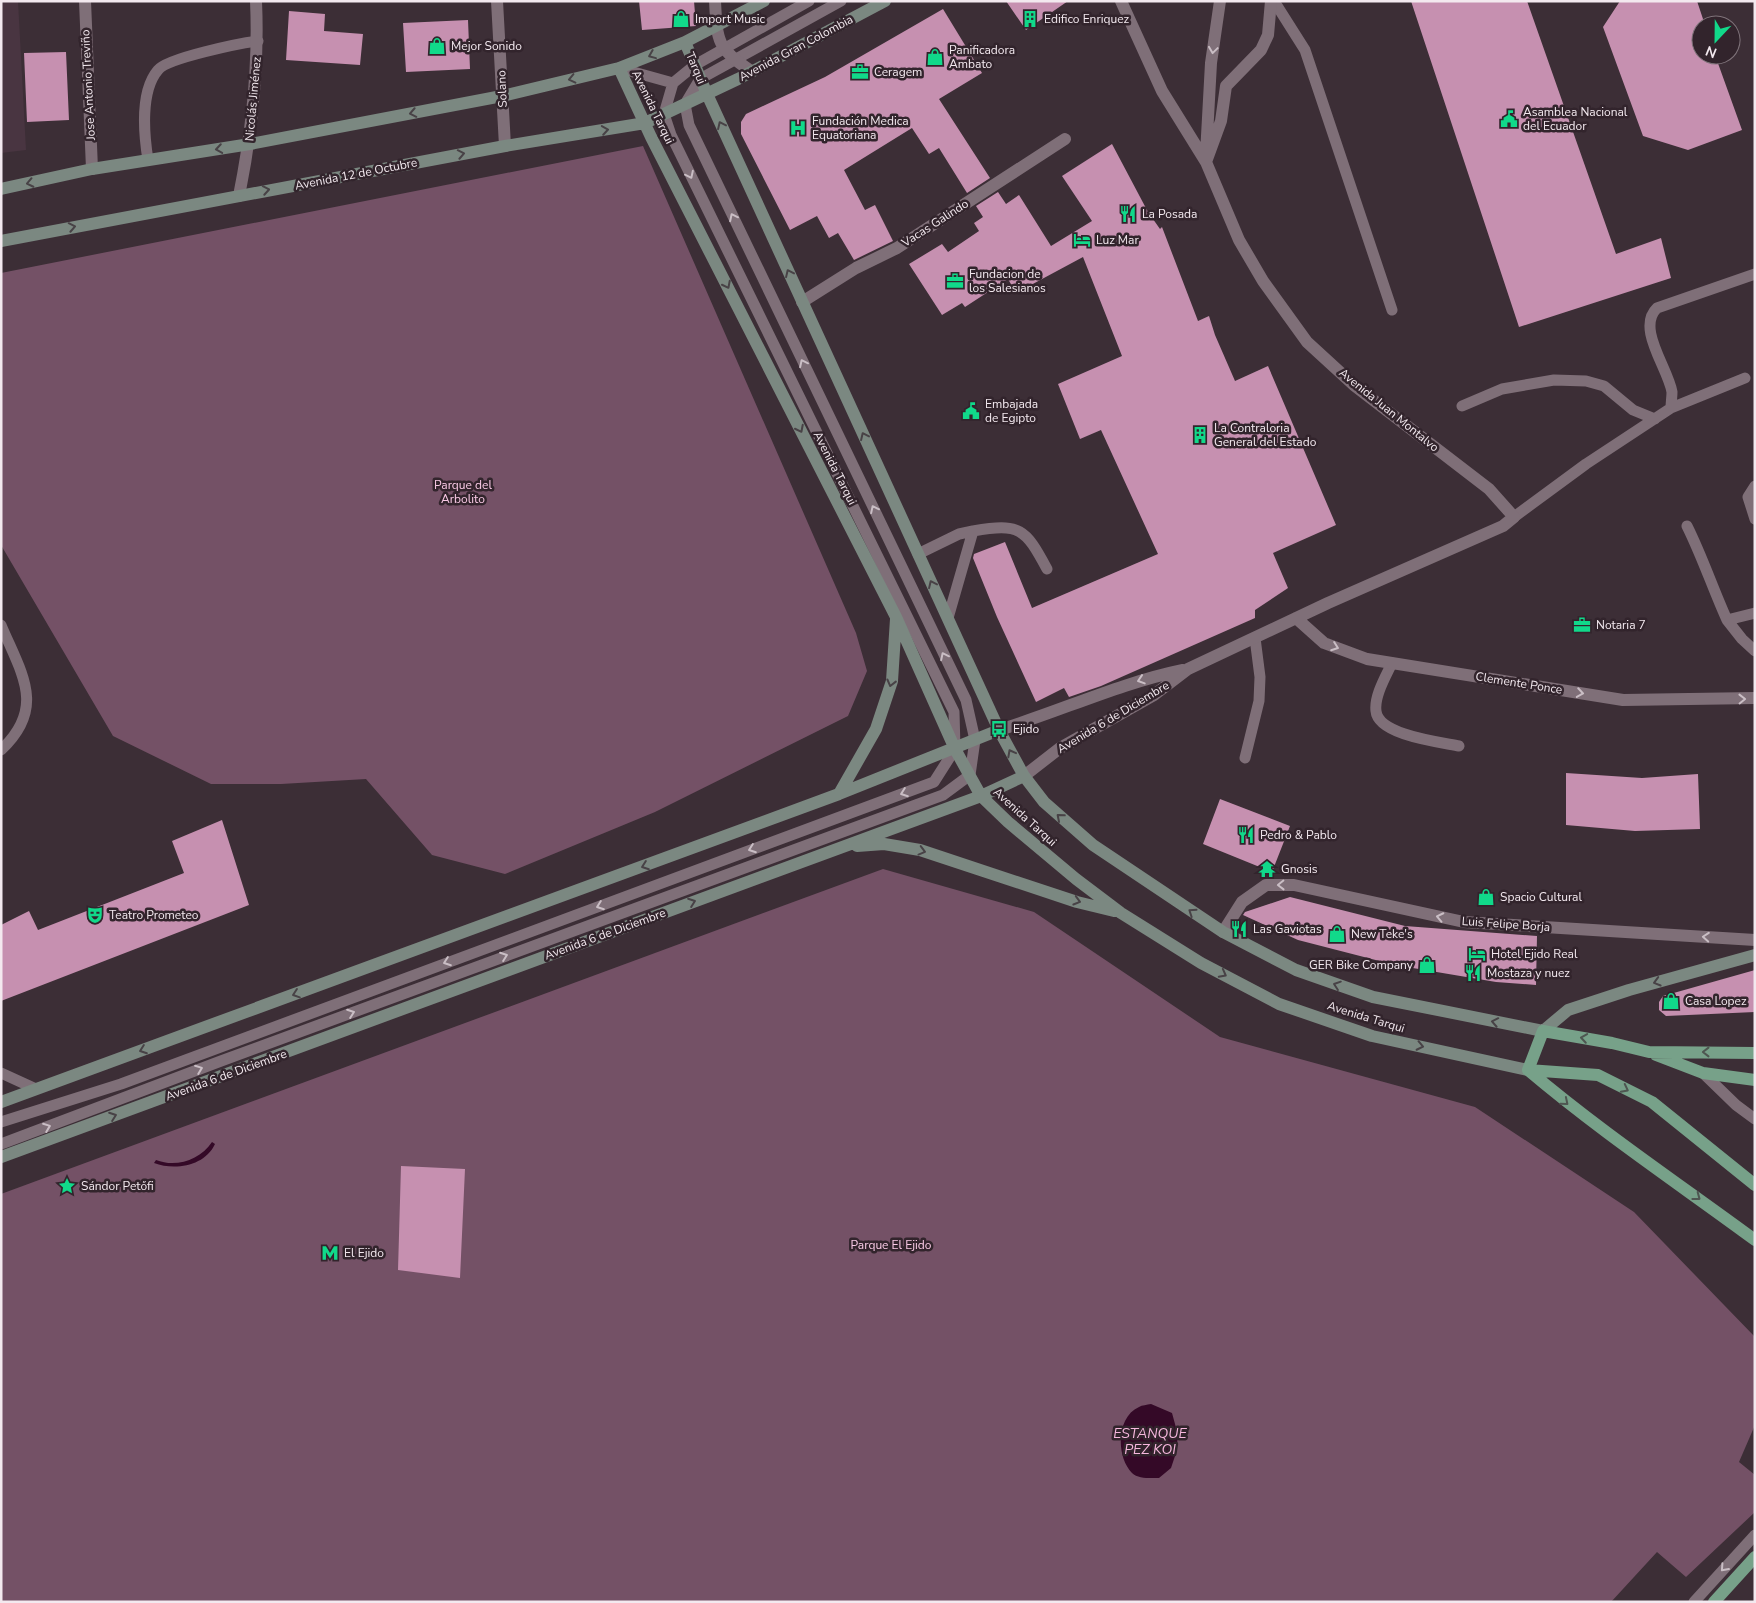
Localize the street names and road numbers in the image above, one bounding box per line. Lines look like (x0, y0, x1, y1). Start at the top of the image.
street label: Avenida Gran Colombia (736, 11, 856, 85)
street label: Jose Antonio Treviño (77, 29, 99, 142)
street label: Tarqui (682, 49, 710, 87)
street label: Nicolás Jiménez (241, 56, 265, 142)
street label: Avenida Tarqui (628, 67, 678, 147)
street label: Solano (493, 70, 511, 108)
street label: Avenida 12 de Octubre (294, 154, 418, 194)
street label: Vacas Galindo (898, 195, 972, 251)
street label: Avenida Juan Montalvo (1336, 365, 1443, 456)
street label: Avenida Tarqui (810, 429, 860, 507)
street label: Clemente Ponce (1474, 668, 1564, 698)
street label: Avenida 6 de Diciembre (1054, 677, 1172, 757)
street label: Avenida Tarqui (990, 784, 1060, 850)
street label: Avenida 6 de Diciembre (542, 905, 668, 963)
street label: Luis Felipe Borja (1461, 913, 1551, 935)
street label: Avenida Tarqui (1325, 998, 1407, 1036)
street label: Avenida 6 de Diciembre (163, 1046, 289, 1104)

